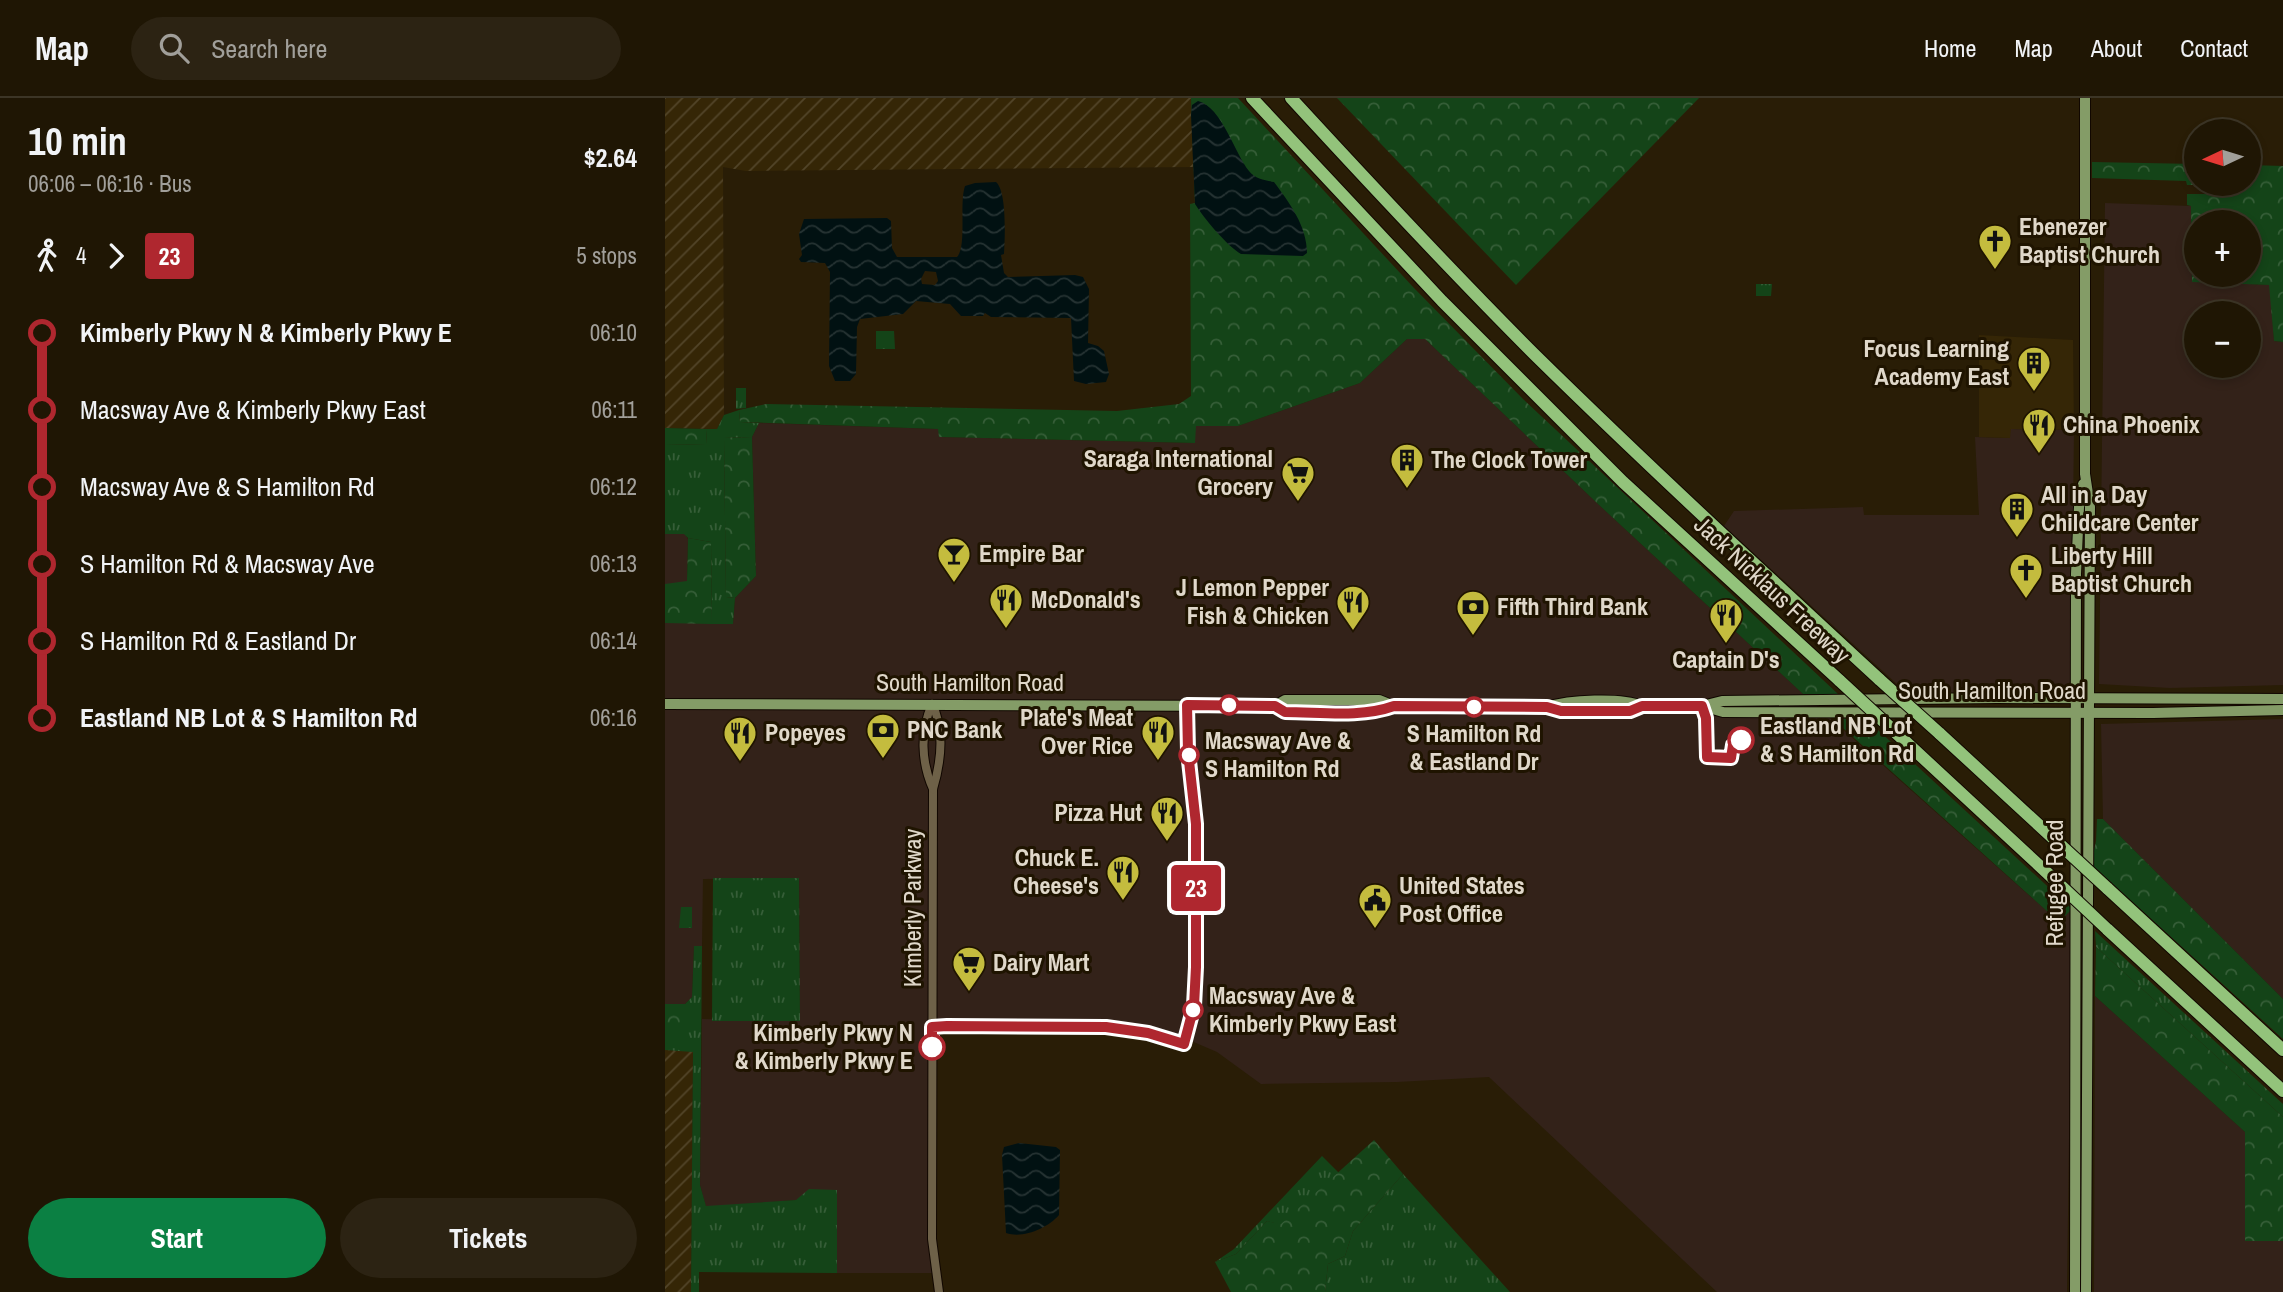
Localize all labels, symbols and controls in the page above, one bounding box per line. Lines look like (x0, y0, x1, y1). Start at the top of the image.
search box (131, 17, 621, 80)
text: Map (35, 26, 89, 70)
icon: search (155, 29, 193, 67)
text: Search here (211, 31, 327, 66)
text: Home (1924, 32, 1976, 64)
text: Map (2014, 32, 2053, 64)
text: About (2091, 32, 2142, 64)
text: Contact (2180, 32, 2248, 64)
text: 10 min (28, 116, 127, 167)
north arrow (2184, 119, 2261, 196)
map controls (2184, 119, 2261, 378)
text: $2.64 (584, 140, 637, 175)
text: 06:06 – 06:16 · Bus (28, 168, 192, 199)
place label: Ebenezer Baptist Church (2019, 210, 2160, 270)
button: + (2184, 210, 2261, 287)
church icon: Ebenezer Baptist Church (1976, 222, 2014, 271)
icon: walk (28, 237, 66, 275)
icon: forward (97, 237, 135, 275)
text: 4 (76, 240, 87, 271)
text: 23 (159, 240, 180, 272)
text: 5 stops (576, 240, 637, 271)
button: − (2184, 301, 2261, 378)
text: Kimberly Pkwy N & Kimberly Pkwy E (80, 315, 452, 350)
text: 06:10 (590, 317, 637, 348)
place label: Focus Learning Academy East (1863, 332, 2009, 392)
building icon: Focus Learning Academy East (2015, 344, 2053, 393)
text: Macsway Ave & Kimberly Pkwy East (80, 392, 426, 427)
text: 06:11 (591, 394, 637, 425)
restaurant icon: China Phoenix (2020, 406, 2058, 455)
place label: China Phoenix (2063, 408, 2200, 440)
building icon: The Clock Tower (1388, 441, 1426, 490)
place label: Saraga International Grocery (1084, 442, 1273, 502)
place label: The Clock Tower (1431, 443, 1587, 475)
supermarket icon: Saraga International Grocery (1279, 454, 1317, 503)
text: Macsway Ave & S Hamilton Rd (80, 469, 375, 504)
text: 06:12 (590, 471, 637, 502)
place label: All in a Day Childcare Center (2041, 478, 2199, 538)
building icon: All in a Day Childcare Center (1998, 490, 2036, 539)
street label: Jack Nicklaus Freeway (1688, 509, 1858, 670)
bar icon: Empire Bar (935, 535, 973, 584)
place label: Empire Bar (979, 537, 1084, 569)
place label: Liberty Hill Baptist Church (2051, 539, 2192, 599)
text: S Hamilton Rd & Macsway Ave (80, 546, 375, 581)
text: 06:13 (590, 548, 637, 579)
church icon: Liberty Hill Baptist Church (2007, 551, 2045, 600)
place label: J Lemon Pepper Fish & Chicken (1176, 571, 1329, 631)
restaurant icon: McDonald's (987, 581, 1025, 630)
place label: McDonald's (1031, 583, 1141, 615)
restaurant icon: J Lemon Pepper Fish & Chicken (1334, 583, 1372, 632)
bank icon: Fifth Third Bank (1454, 588, 1492, 637)
place label: Fifth Third Bank (1497, 590, 1648, 622)
restaurant icon: Captain D's (1707, 596, 1745, 645)
text: S Hamilton Rd & Eastland Dr (80, 623, 356, 658)
text: 06:14 (590, 625, 637, 656)
place label: Captain D's (1672, 643, 1780, 675)
street label: South Hamilton Road (876, 666, 1064, 698)
street label: South Hamilton Road (1898, 674, 2086, 706)
unlabelled marker (1219, 695, 1239, 715)
marker: S Hamilton Rd & Eastland Dr (1464, 697, 1484, 717)
text: Eastland NB Lot & S Hamilton Rd (80, 700, 418, 735)
place label: Plate's Meat Over Rice (1020, 701, 1133, 761)
text: 06:16 (590, 702, 637, 733)
place label: Eastland NB Lot & S Hamilton Rd (1760, 709, 1914, 769)
bank icon: PNC Bank (864, 711, 902, 760)
place label: PNC Bank (907, 713, 1002, 745)
restaurant icon: Plate's Meat Over Rice (1139, 713, 1177, 762)
restaurant icon: Popeyes (721, 714, 759, 763)
place label: Popeyes (765, 716, 846, 748)
place label: S Hamilton Rd & Eastland Dr (1407, 717, 1541, 777)
place label: Macsway Ave & S Hamilton Rd (1205, 724, 1351, 784)
marker: Eastland NB Lot & S Hamilton Rd (1728, 727, 1754, 753)
marker: Macsway Ave & S Hamilton Rd (1179, 745, 1199, 765)
restaurant icon: Pizza Hut (1148, 794, 1186, 843)
place label: Pizza Hut (1055, 796, 1142, 828)
street label: Refugee Road (2038, 820, 2070, 946)
street label: Kimberly Parkway (896, 829, 928, 987)
place label: Chuck E. Cheese's (1013, 841, 1099, 901)
restaurant icon: Chuck E. Cheese's (1104, 853, 1142, 902)
line badge: 23 (1165, 865, 1227, 911)
place label: United States Post Office (1399, 869, 1525, 929)
text: 23 (1185, 872, 1207, 904)
public building icon: United States Post Office (1356, 881, 1394, 930)
supermarket icon: Dairy Mart (950, 944, 988, 993)
place label: Dairy Mart (993, 946, 1090, 978)
place label: Macsway Ave & Kimberly Pkwy East (1209, 979, 1397, 1039)
marker: Macsway Ave & Kimberly Pkwy East (1183, 1000, 1203, 1020)
place label: Kimberly Pkwy N & Kimberly Pkwy E (735, 1016, 913, 1076)
marker: Kimberly Pkwy N & Kimberly Pkwy E (919, 1034, 945, 1060)
button: Start (28, 1198, 326, 1278)
button: Tickets (340, 1198, 637, 1278)

